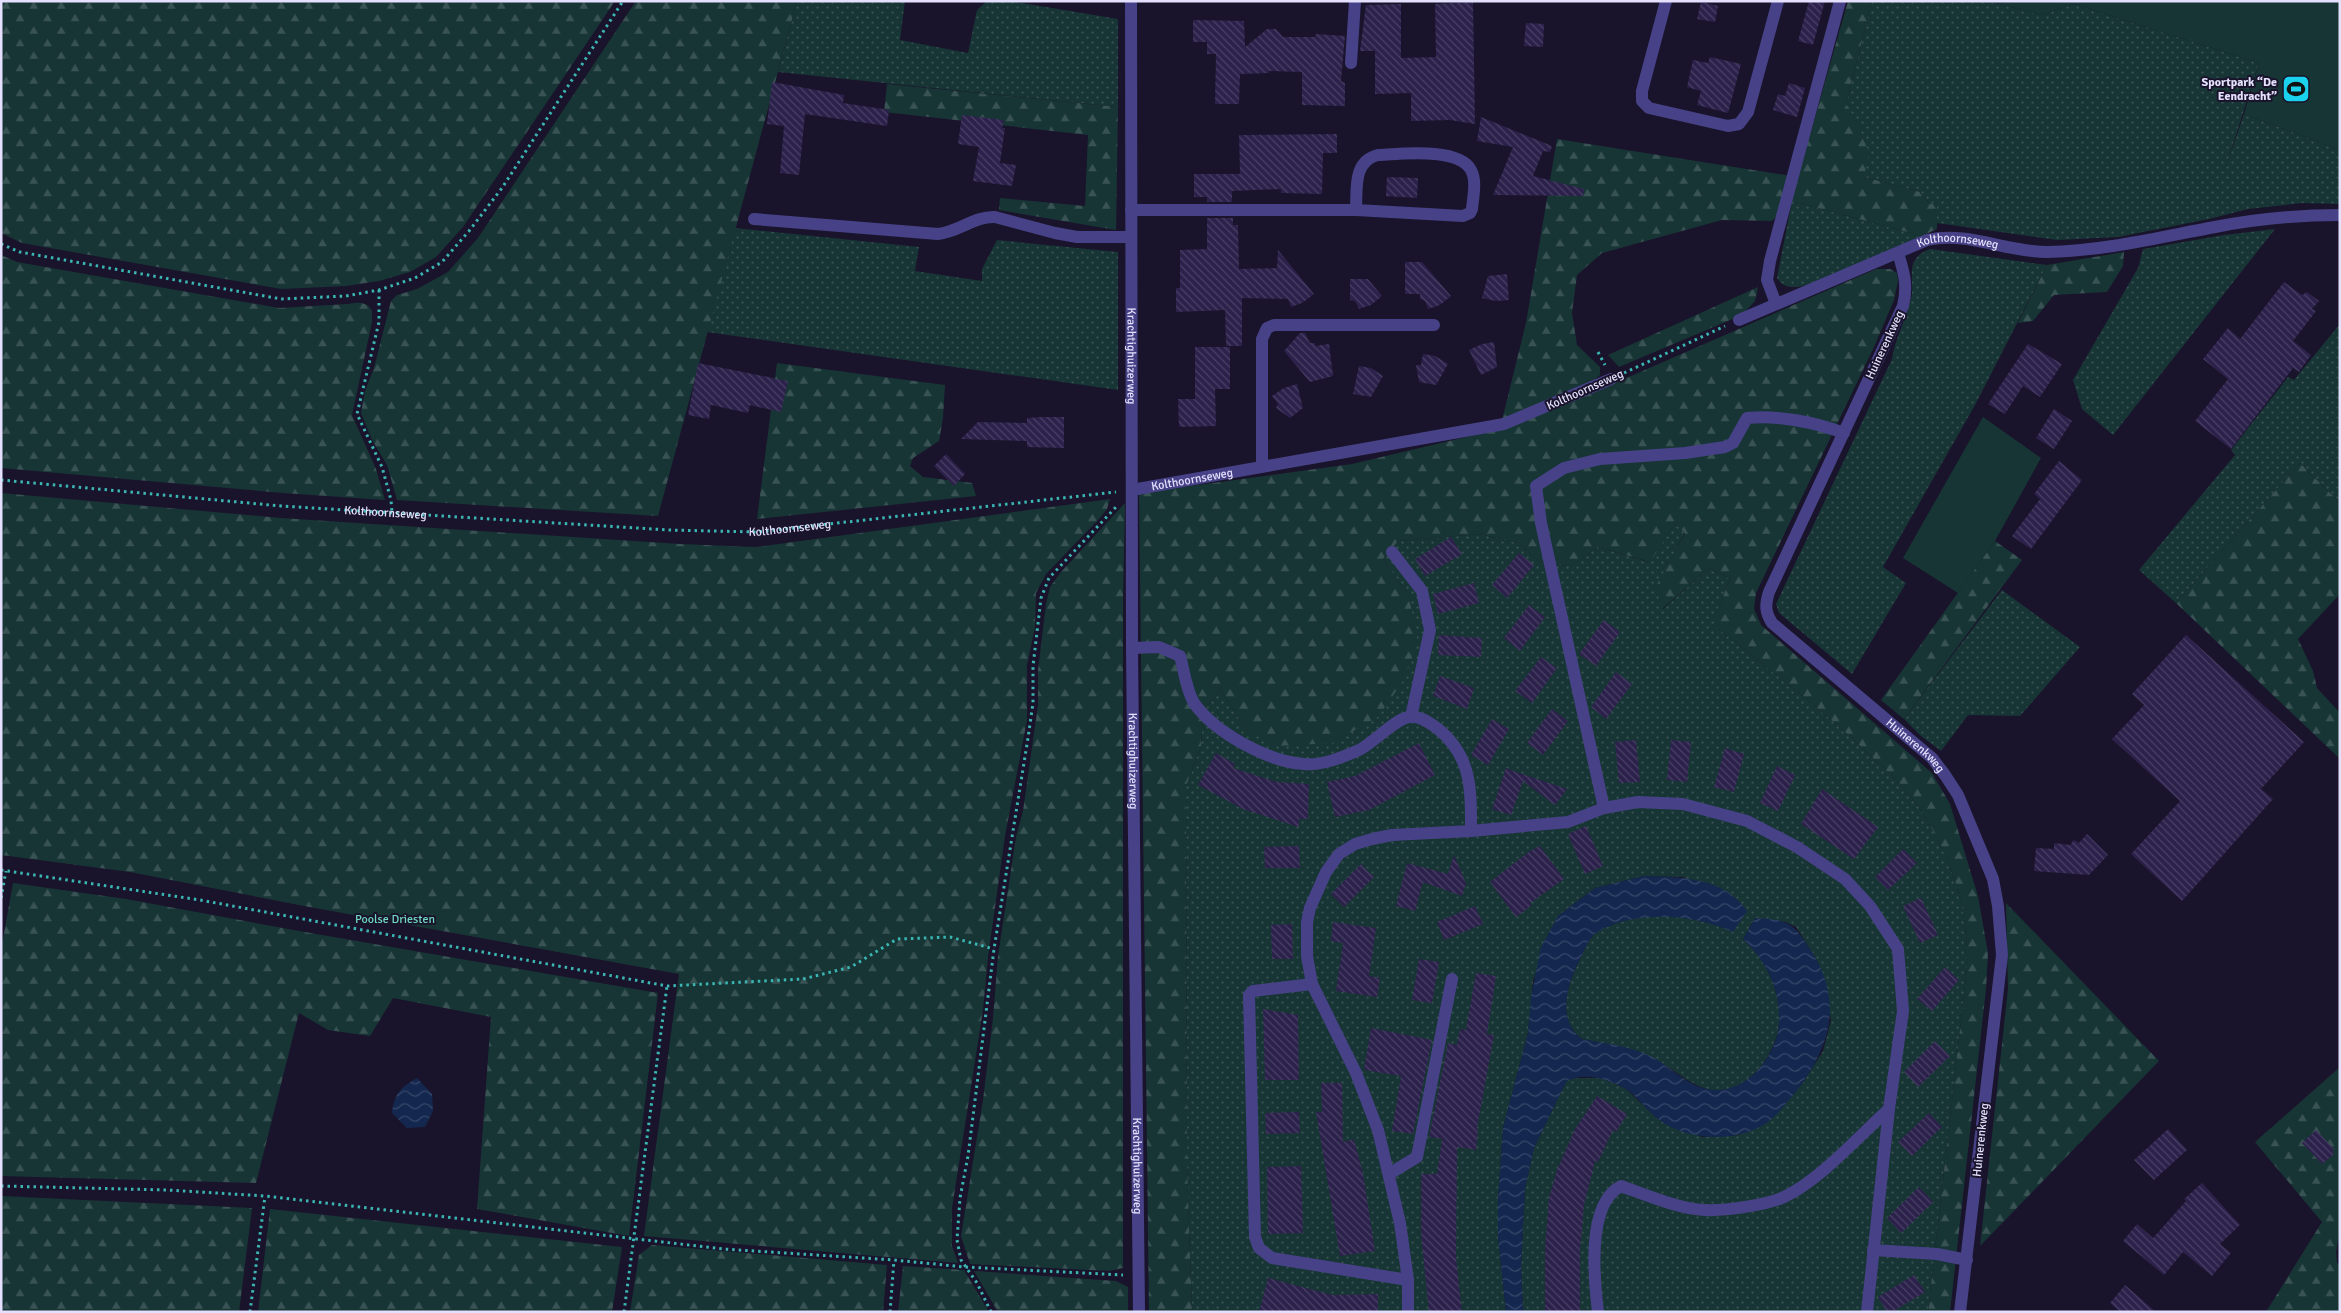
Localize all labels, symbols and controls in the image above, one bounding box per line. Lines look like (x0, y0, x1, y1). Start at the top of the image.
sports icon: Sportpark “De Eendracht” (2281, 74, 2311, 104)
place label: Sportpark “De Eendracht” (2202, 75, 2277, 104)
street label: Kolthoornseweg (1914, 230, 2000, 252)
street label: Krachtighuizerweg (1124, 308, 1139, 404)
street label: Huinerenkweg (1863, 308, 1907, 382)
street label: Kolthoornseweg (1544, 366, 1626, 414)
street label: Kolthoornseweg (1150, 465, 1234, 494)
street label: Kolthoornseweg (344, 502, 427, 523)
street label: Kolthoornseweg (748, 516, 832, 540)
street label: Krachtighuizerweg (1125, 713, 1141, 809)
street label: Huinerenkweg (1883, 715, 1948, 776)
park label: Poolse Driesten (355, 912, 435, 927)
street label: Huinerenkweg (1970, 1102, 1992, 1178)
street label: Krachtighuizerweg (1129, 1118, 1145, 1214)

